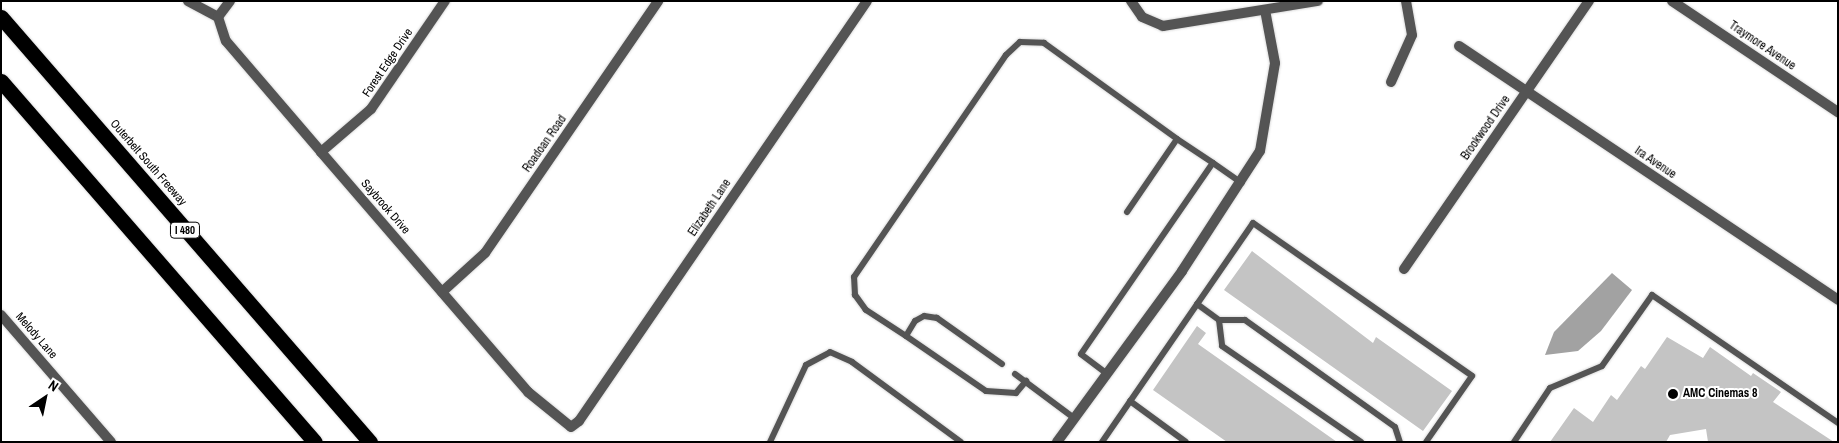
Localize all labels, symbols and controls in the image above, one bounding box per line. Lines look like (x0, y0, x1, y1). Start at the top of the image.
street label: Traymore Avenue (1726, 18, 1798, 74)
street label: Forest Edge Drive (360, 26, 416, 100)
street label: Brookwood Drive (1458, 93, 1514, 163)
street label: Roadoan Road (520, 113, 570, 175)
street label: Outerbelt South Freeway (107, 117, 189, 209)
street label: Ira Avenue (1631, 144, 1679, 182)
street label: Saybrook Drive (357, 177, 413, 237)
street label: Elizabeth Lane (686, 177, 734, 239)
road number: I 480 (169, 222, 201, 238)
street label: Melody Lane (12, 310, 60, 362)
north arrow (20, 373, 70, 423)
text: N (45, 376, 62, 395)
place label: AMC Cinemas 8 (1683, 387, 1757, 401)
marker: AMC Cinemas 8 (1667, 388, 1679, 400)

